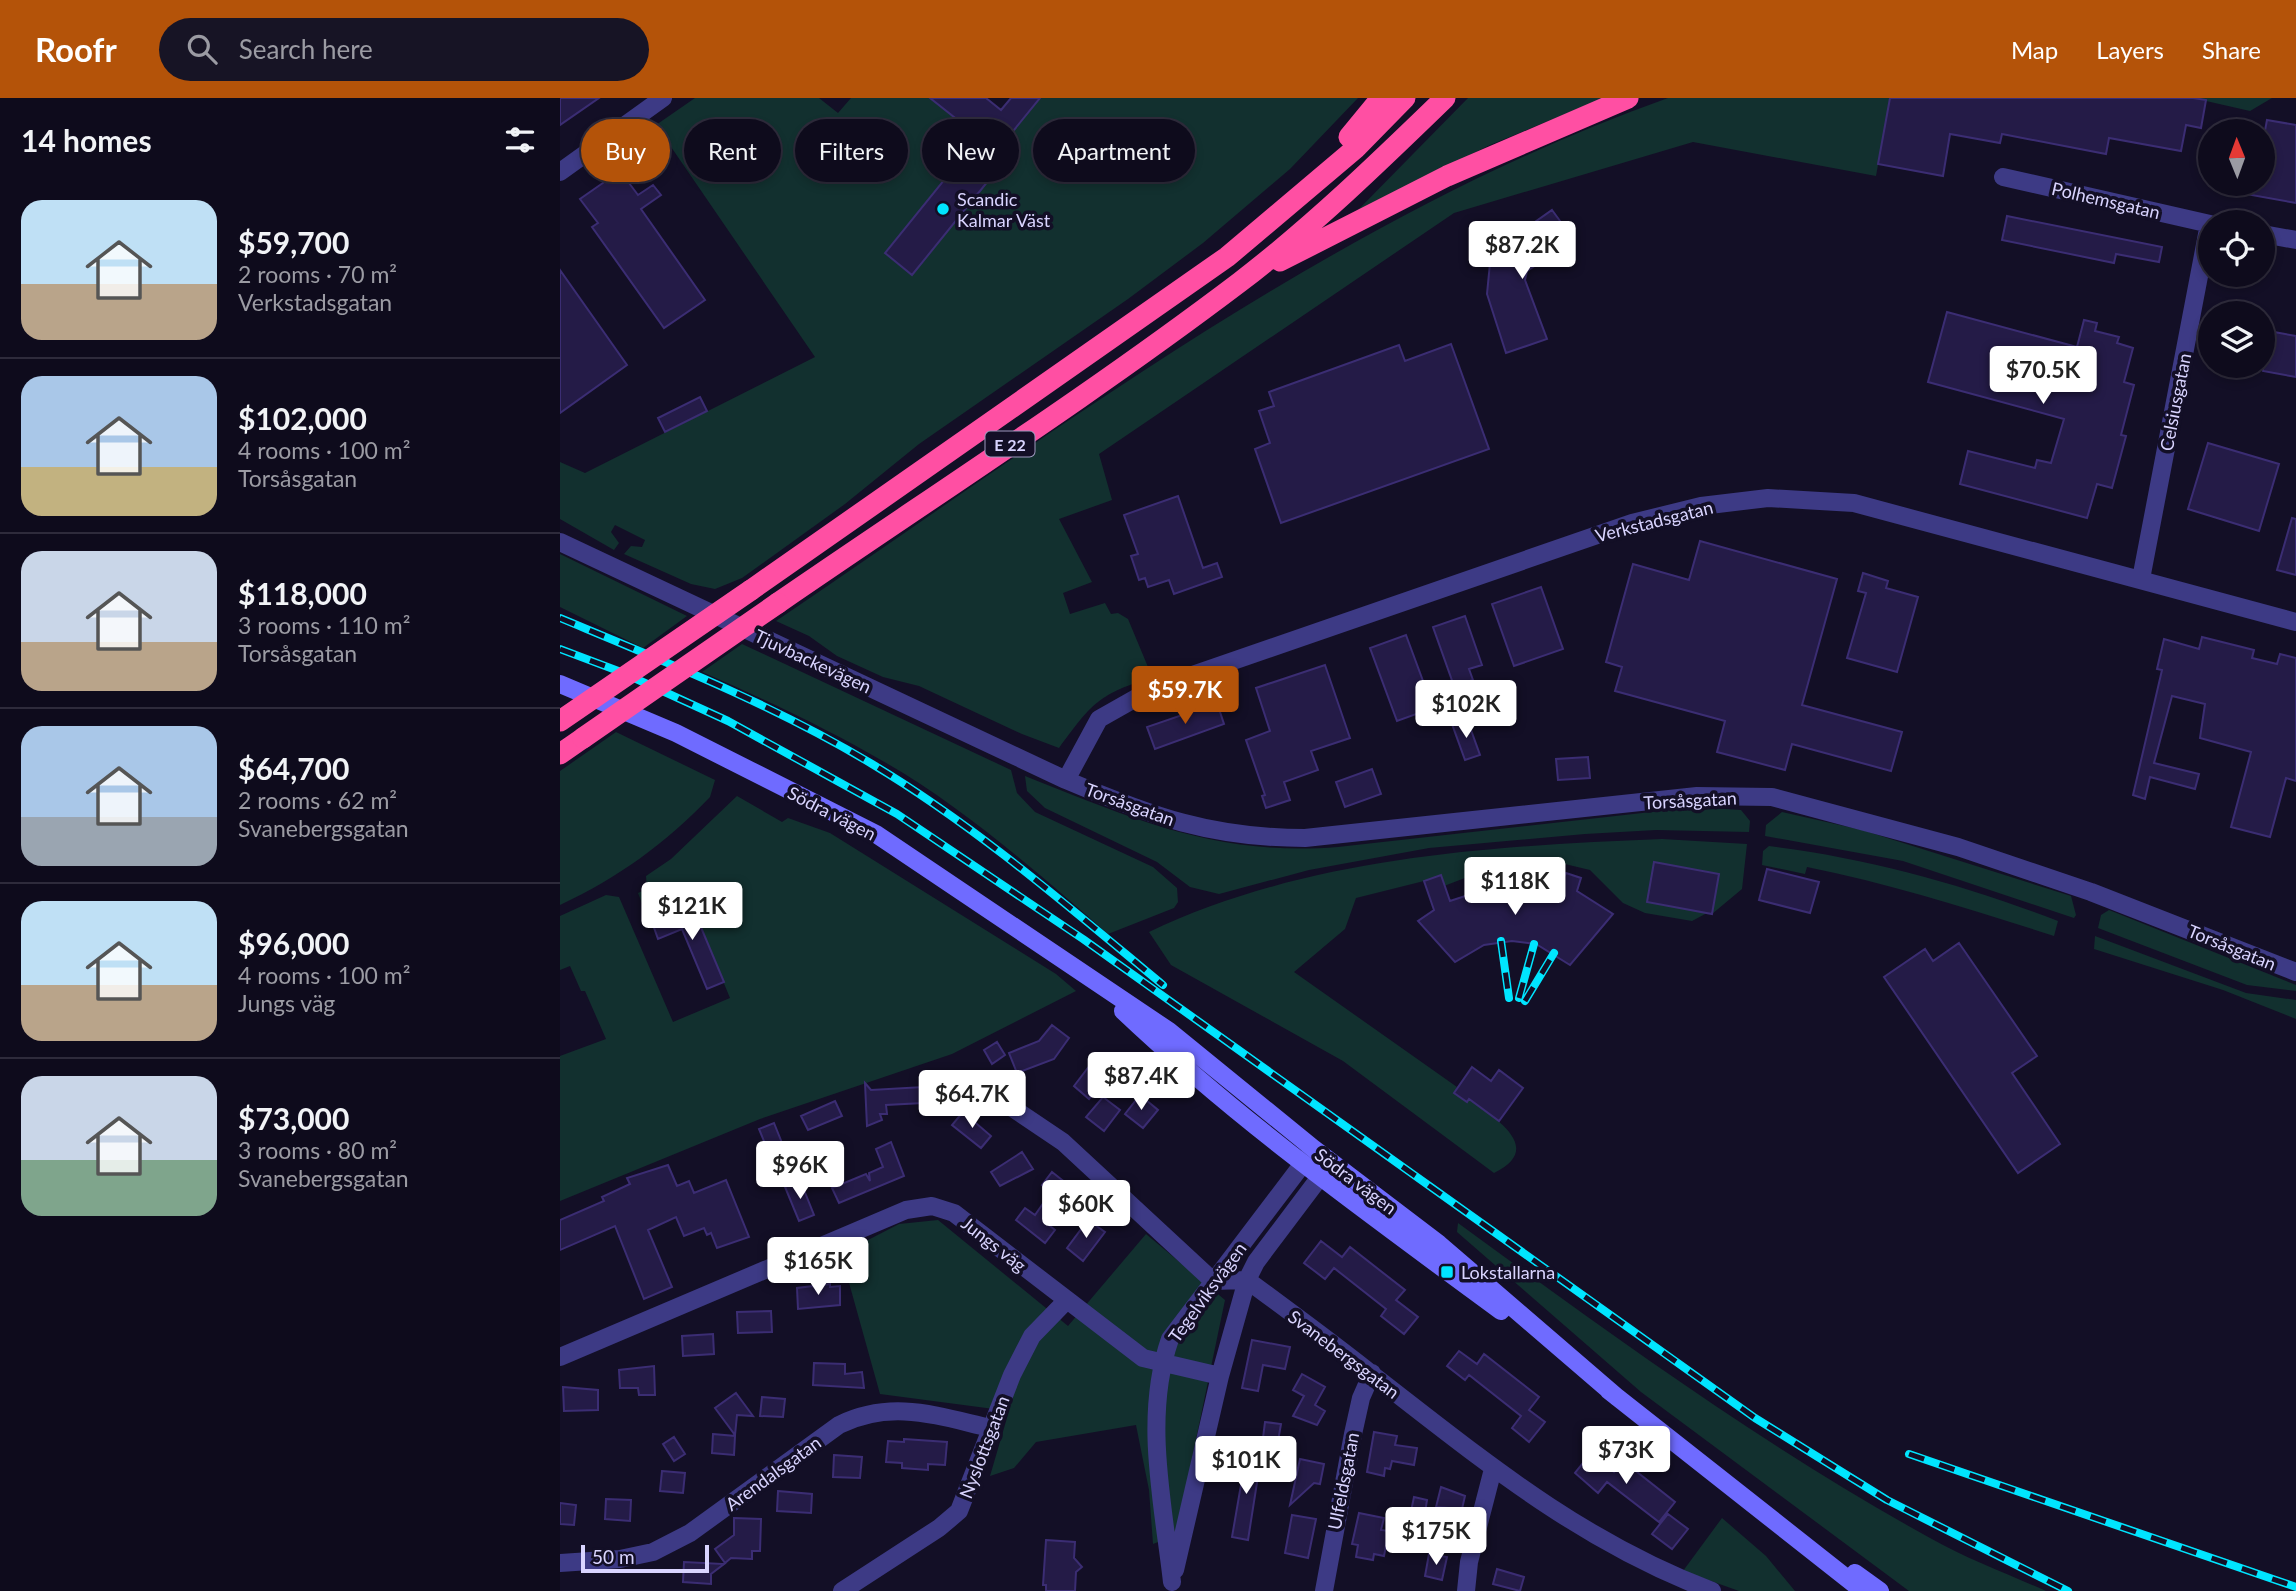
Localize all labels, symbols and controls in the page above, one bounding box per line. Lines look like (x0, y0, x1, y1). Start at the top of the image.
search box (159, 18, 649, 81)
text: Roofr (35, 29, 117, 69)
icon: search (183, 30, 221, 68)
text: Search here (239, 33, 373, 65)
text: Map (2011, 35, 2058, 64)
text: Layers (2096, 35, 2164, 64)
text: Share (2202, 35, 2261, 64)
chip: Buy (581, 119, 670, 182)
chip: Rent (684, 119, 781, 182)
chip: Filters (795, 119, 908, 182)
chip: New (922, 119, 1019, 182)
chip: Apartment (1033, 119, 1195, 182)
north arrow (2198, 119, 2275, 196)
map controls (2198, 119, 2275, 378)
icon: filters (501, 121, 539, 159)
text: 14 homes (21, 122, 152, 158)
street label: Polhemsgatan (2050, 177, 2162, 223)
place label: Scandic Kalmar Väst (957, 188, 1051, 231)
marker: Scandic Kalmar Väst (935, 201, 951, 217)
button: locate (2198, 210, 2275, 287)
pin: $87.2K (1465, 222, 1579, 281)
text: $59,700 (238, 224, 349, 260)
icon: home (77, 228, 161, 312)
text: $87.2K (1485, 230, 1559, 258)
text: 2 rooms · 70 m² (238, 260, 397, 288)
text: Verkstadsgatan (238, 288, 392, 316)
button: layers (2198, 301, 2275, 378)
pin: $70.5K (1986, 346, 2100, 406)
street label: Celsiusgatan (2155, 351, 2195, 453)
text: $70.5K (2006, 355, 2080, 383)
text: $102,000 (238, 400, 367, 436)
icon: home (77, 404, 161, 488)
road number: E 22 (986, 432, 1035, 456)
text: 4 rooms · 100 m² (238, 436, 410, 464)
text: Torsåsgatan (238, 464, 357, 492)
street label: Verkstadsgatan (1593, 496, 1715, 546)
text: $118,000 (238, 575, 367, 611)
icon: home (77, 579, 161, 663)
text: 3 rooms · 110 m² (238, 611, 410, 639)
street label: Tjuvbackevägen (751, 624, 875, 698)
text: Torsåsgatan (238, 639, 357, 667)
pin: $59.7K (1128, 666, 1242, 726)
text: $59.7K (1148, 675, 1222, 703)
pin: $102K (1417, 680, 1515, 740)
text: $102K (1431, 689, 1501, 717)
text: $64,700 (238, 750, 349, 786)
icon: home (77, 754, 161, 838)
street label: Torsåsgatan (1082, 778, 1178, 830)
street label: Södra vägen (784, 781, 880, 845)
text: 2 rooms · 62 m² (238, 786, 397, 814)
street label: Torsåsgatan (1643, 787, 1737, 813)
text: Svanebergsgatan (238, 814, 409, 842)
pin: $118K (1466, 858, 1564, 917)
text: $118K (1480, 866, 1550, 894)
pin: $121K (643, 882, 741, 942)
text: $121K (657, 891, 727, 919)
street label: Torsåsgatan (2185, 919, 2279, 975)
text: $96,000 (238, 925, 349, 961)
icon: home (77, 929, 161, 1013)
text: 4 rooms · 100 m² (238, 961, 410, 989)
text: Jungs väg (238, 989, 335, 1017)
pin: $87.4K (1084, 1052, 1198, 1112)
text: $87.4K (1104, 1061, 1178, 1089)
pin: $64.7K (915, 1070, 1029, 1130)
text: $64.7K (935, 1079, 1009, 1107)
text: $73,000 (238, 1100, 349, 1136)
icon: home (77, 1104, 161, 1188)
text: 3 rooms · 80 m² (238, 1136, 397, 1164)
pin: $96K (759, 1142, 841, 1201)
street label: Södra vägen (1311, 1143, 1401, 1219)
text: $96K (772, 1150, 828, 1178)
text: Svanebergsgatan (238, 1164, 409, 1192)
pin: $60K (1045, 1180, 1127, 1240)
text: $60K (1058, 1189, 1114, 1217)
street label: Jungs väg (957, 1212, 1031, 1276)
pin: $165K (769, 1238, 867, 1297)
street label: Tegelviksvägen (1163, 1238, 1251, 1346)
text: $165K (783, 1246, 853, 1274)
place label: Lokstallarna (1461, 1261, 1555, 1283)
marker: Lokstallarna (1439, 1264, 1455, 1280)
street label: Svanebergsgatan (1284, 1305, 1404, 1403)
street label: Nyslottsgatan (954, 1392, 1014, 1502)
pin: $73K (1585, 1426, 1667, 1486)
street label: Arendalsgatan (721, 1431, 825, 1515)
street label: Ulfeldsgatan (1323, 1431, 1363, 1531)
text: $73K (1598, 1435, 1654, 1463)
pin: $101K (1197, 1436, 1295, 1496)
text: $101K (1211, 1445, 1281, 1473)
pin: $175K (1387, 1508, 1485, 1567)
text: $175K (1401, 1516, 1471, 1544)
scale bar (581, 1542, 709, 1574)
text: 50 m (592, 1545, 635, 1568)

